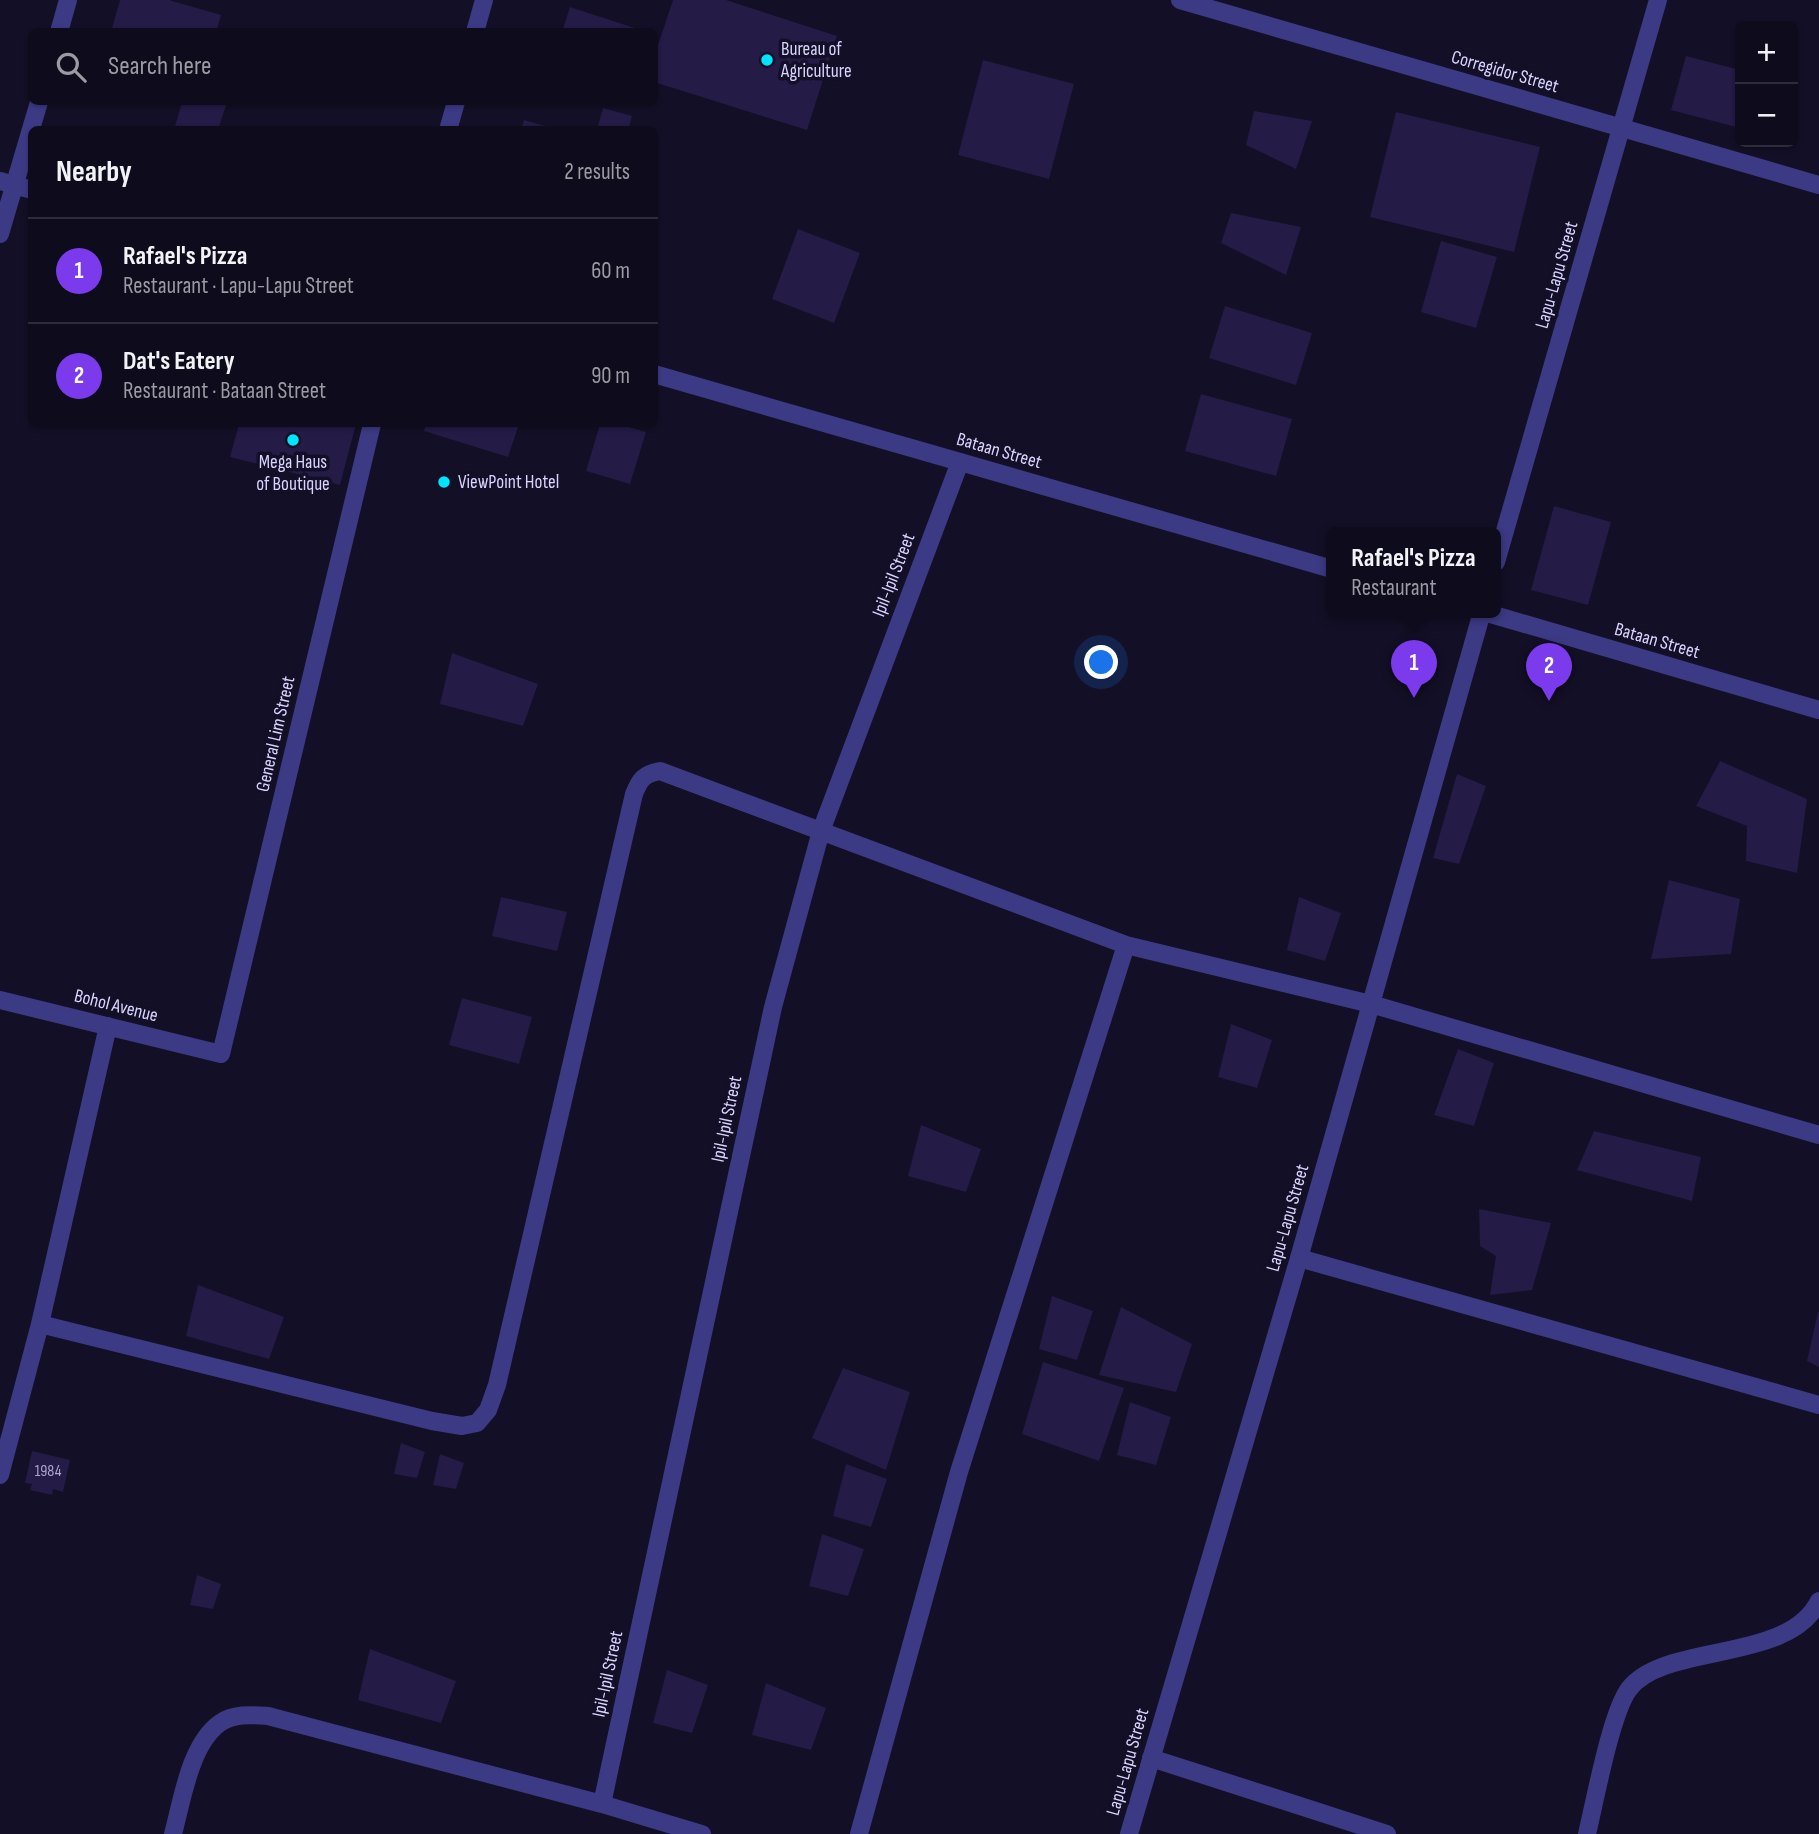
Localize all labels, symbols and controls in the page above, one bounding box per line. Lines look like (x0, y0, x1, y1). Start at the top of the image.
map controls (1735, 21, 1798, 147)
button: + (1735, 21, 1798, 84)
search box (28, 28, 658, 105)
place label: Bureau of Agriculture (780, 38, 852, 83)
street label: Corregidor Street (1449, 46, 1562, 98)
icon: search (52, 48, 90, 86)
text: Search here (108, 51, 211, 82)
marker: Bureau of Agriculture (759, 52, 775, 68)
button: − (1735, 84, 1798, 147)
text: Nearby (56, 154, 132, 190)
text: 2 results (564, 158, 630, 186)
street label: Lapu-Lapu Street (1531, 219, 1583, 331)
text: Rafael's Pizza (123, 241, 247, 272)
text: 1 (74, 257, 84, 285)
text: 60 m (591, 257, 630, 285)
text: Restaurant · Lapu-Lapu Street (123, 272, 354, 300)
text: Dat's Eatery (123, 346, 235, 377)
text: 2 (74, 362, 84, 390)
text: 90 m (591, 362, 630, 390)
text: Restaurant · Bataan Street (123, 377, 326, 405)
street label: Bataan Street (954, 428, 1044, 474)
marker: Mega Haus of Boutique (285, 432, 301, 448)
place label: Mega Haus of Boutique (256, 451, 330, 496)
place label: ViewPoint Hotel (458, 471, 559, 494)
marker: ViewPoint Hotel (436, 474, 452, 490)
popup (1326, 527, 1501, 618)
street label: Ipil-Ipil Street (868, 530, 921, 620)
text: Rafael's Pizza (1351, 543, 1476, 574)
text: Restaurant (1351, 574, 1437, 602)
street label: Bataan Street (1612, 618, 1702, 664)
pin: 1 (1391, 640, 1437, 698)
pin: 2 (1526, 643, 1572, 701)
your location (1084, 645, 1118, 679)
street label: General Lim Street (252, 674, 301, 794)
street label: Bohol Avenue (72, 985, 160, 1027)
street label: Ipil-Ipil Street (707, 1074, 747, 1164)
street label: Lapu-Lapu Street (1262, 1162, 1314, 1274)
house number: 1984 (35, 1462, 62, 1481)
street label: Ipil-Ipil Street (588, 1629, 628, 1719)
street label: Lapu-Lapu Street (1102, 1706, 1154, 1818)

